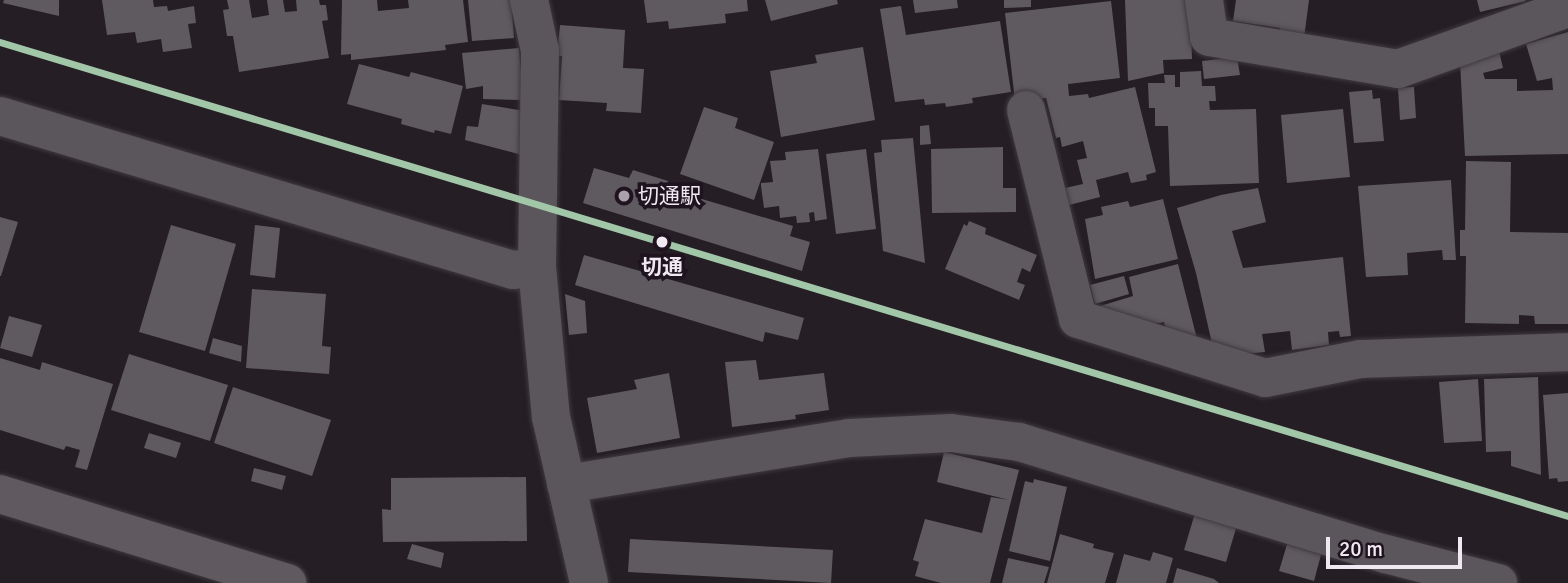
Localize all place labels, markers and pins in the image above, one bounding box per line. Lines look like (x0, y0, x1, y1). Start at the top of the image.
place label: 切通駅 (638, 183, 701, 209)
marker: 切通駅 (616, 188, 632, 204)
marker: 切通 (652, 232, 672, 252)
place label: 切通 (641, 254, 683, 280)

